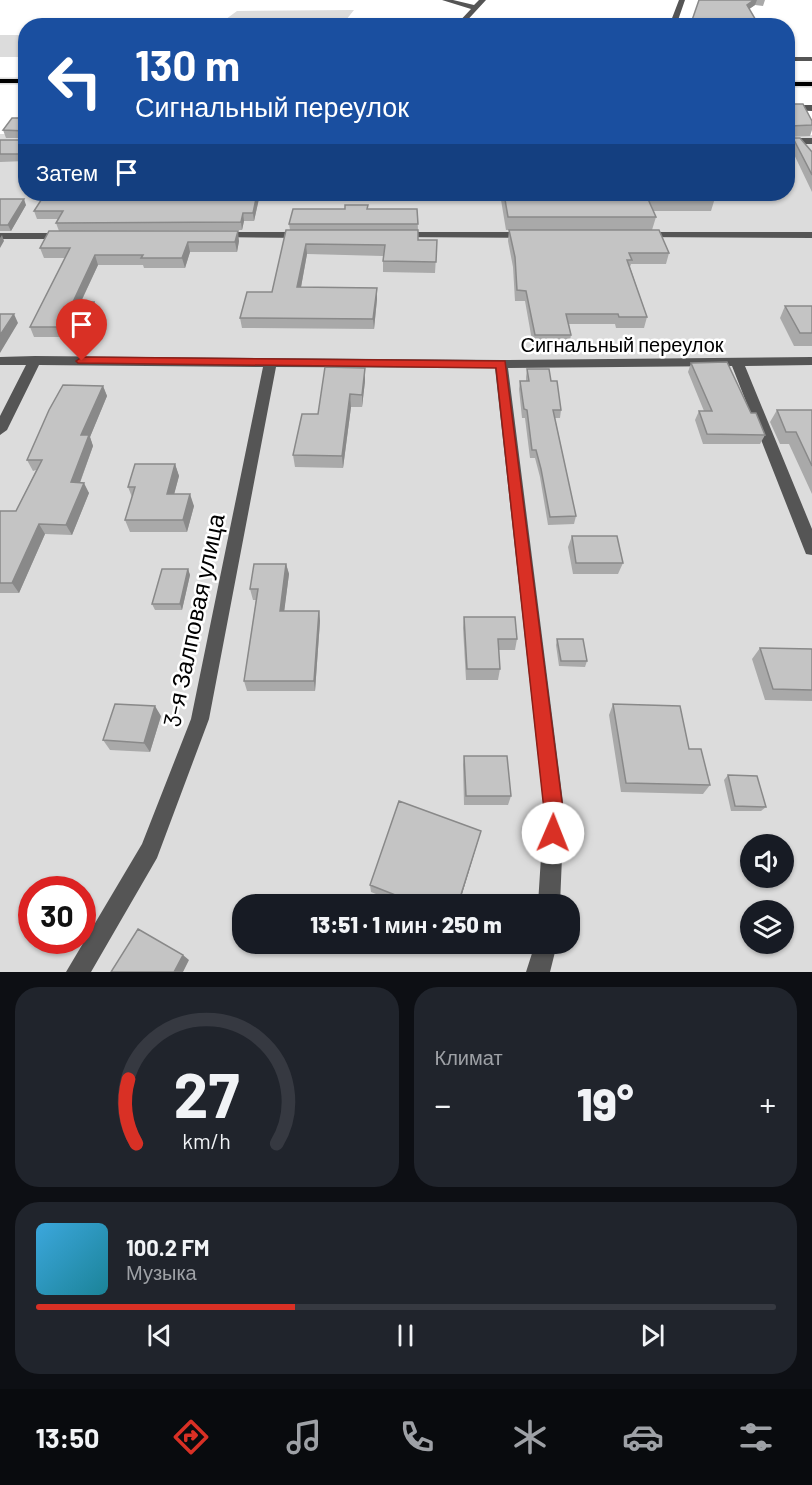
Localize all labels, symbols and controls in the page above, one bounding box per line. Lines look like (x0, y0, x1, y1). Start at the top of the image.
text: 130 m (135, 39, 240, 89)
icon: left (36, 42, 114, 120)
text: Сигнальный переулок (135, 90, 409, 122)
icon: arrive (110, 156, 143, 189)
text: Затем (36, 159, 98, 185)
pin (56, 299, 107, 361)
icon: arrive (65, 308, 98, 341)
street label: Сигнальный переулок (520, 332, 724, 356)
street label: 3-я Залповая улица (156, 510, 230, 729)
position arrow (521, 801, 585, 865)
map controls (740, 834, 794, 954)
button: sound (740, 834, 794, 888)
speed limit sign: 30 (18, 876, 96, 954)
button: layers (740, 900, 794, 954)
text: 13:51 · 1 мин · 250 m (310, 911, 502, 937)
text: Климат (435, 1045, 503, 1069)
text: 27 (174, 1056, 240, 1130)
text: 19° (577, 1076, 634, 1130)
text: − (435, 1084, 451, 1124)
text: + (760, 1084, 776, 1124)
text: km/h (182, 1128, 231, 1153)
text: 100.2 FM (126, 1234, 210, 1260)
text: Музыка (126, 1260, 197, 1284)
icon: previous (143, 1319, 176, 1352)
icon: pause (389, 1319, 422, 1352)
icon: next (636, 1319, 669, 1352)
icon: directions (170, 1416, 212, 1458)
icon: music (283, 1416, 325, 1458)
icon: phone (396, 1416, 438, 1458)
icon: climate (509, 1416, 551, 1458)
icon: car (622, 1416, 664, 1458)
icon: filters (735, 1416, 777, 1458)
text: 13:50 (35, 1421, 99, 1453)

